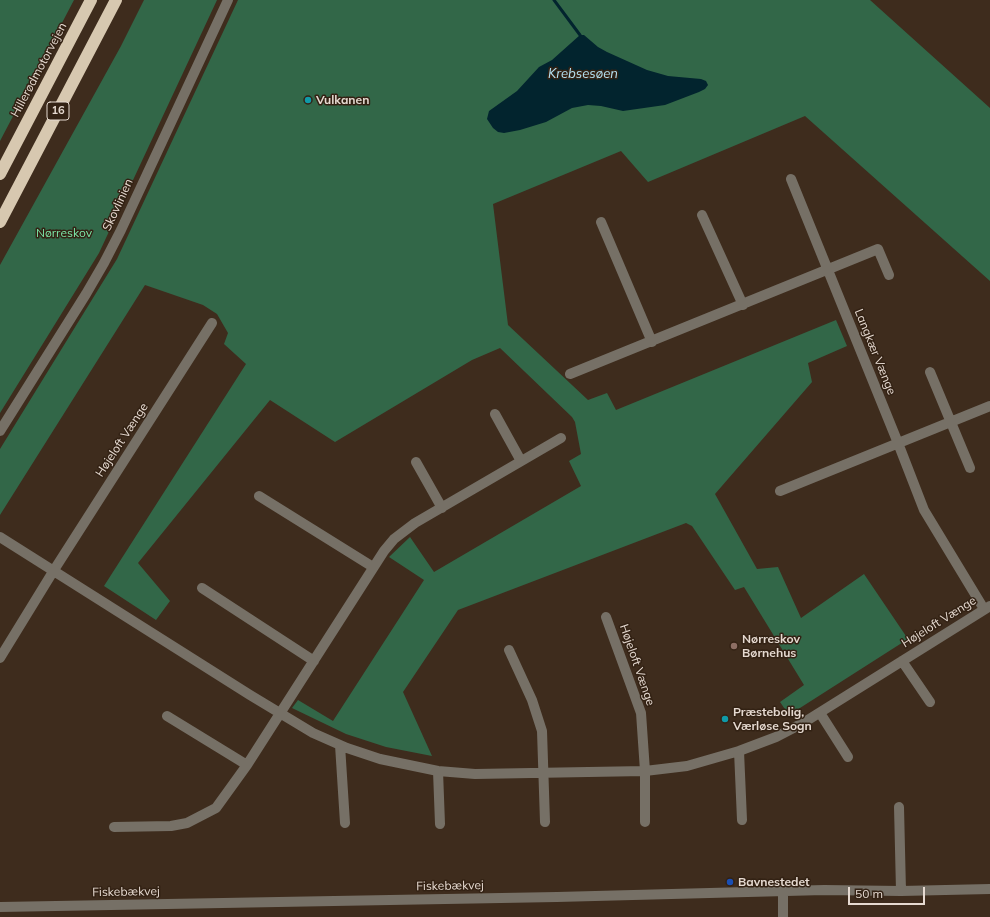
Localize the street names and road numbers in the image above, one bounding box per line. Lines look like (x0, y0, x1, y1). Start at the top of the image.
street label: Hillerødmotorvejen (8, 20, 70, 120)
road number: 16 (47, 102, 69, 120)
street label: Skovlinien (100, 177, 136, 233)
street label: Langkær Vænge (851, 307, 899, 397)
street label: Højeloft Vænge (93, 400, 151, 480)
street label: Højeloft Vænge (899, 593, 979, 651)
street label: Højeloft Vænge (616, 622, 658, 708)
street label: Fiskebækvej (416, 878, 484, 894)
street label: Fiskebækvej (92, 884, 160, 900)

